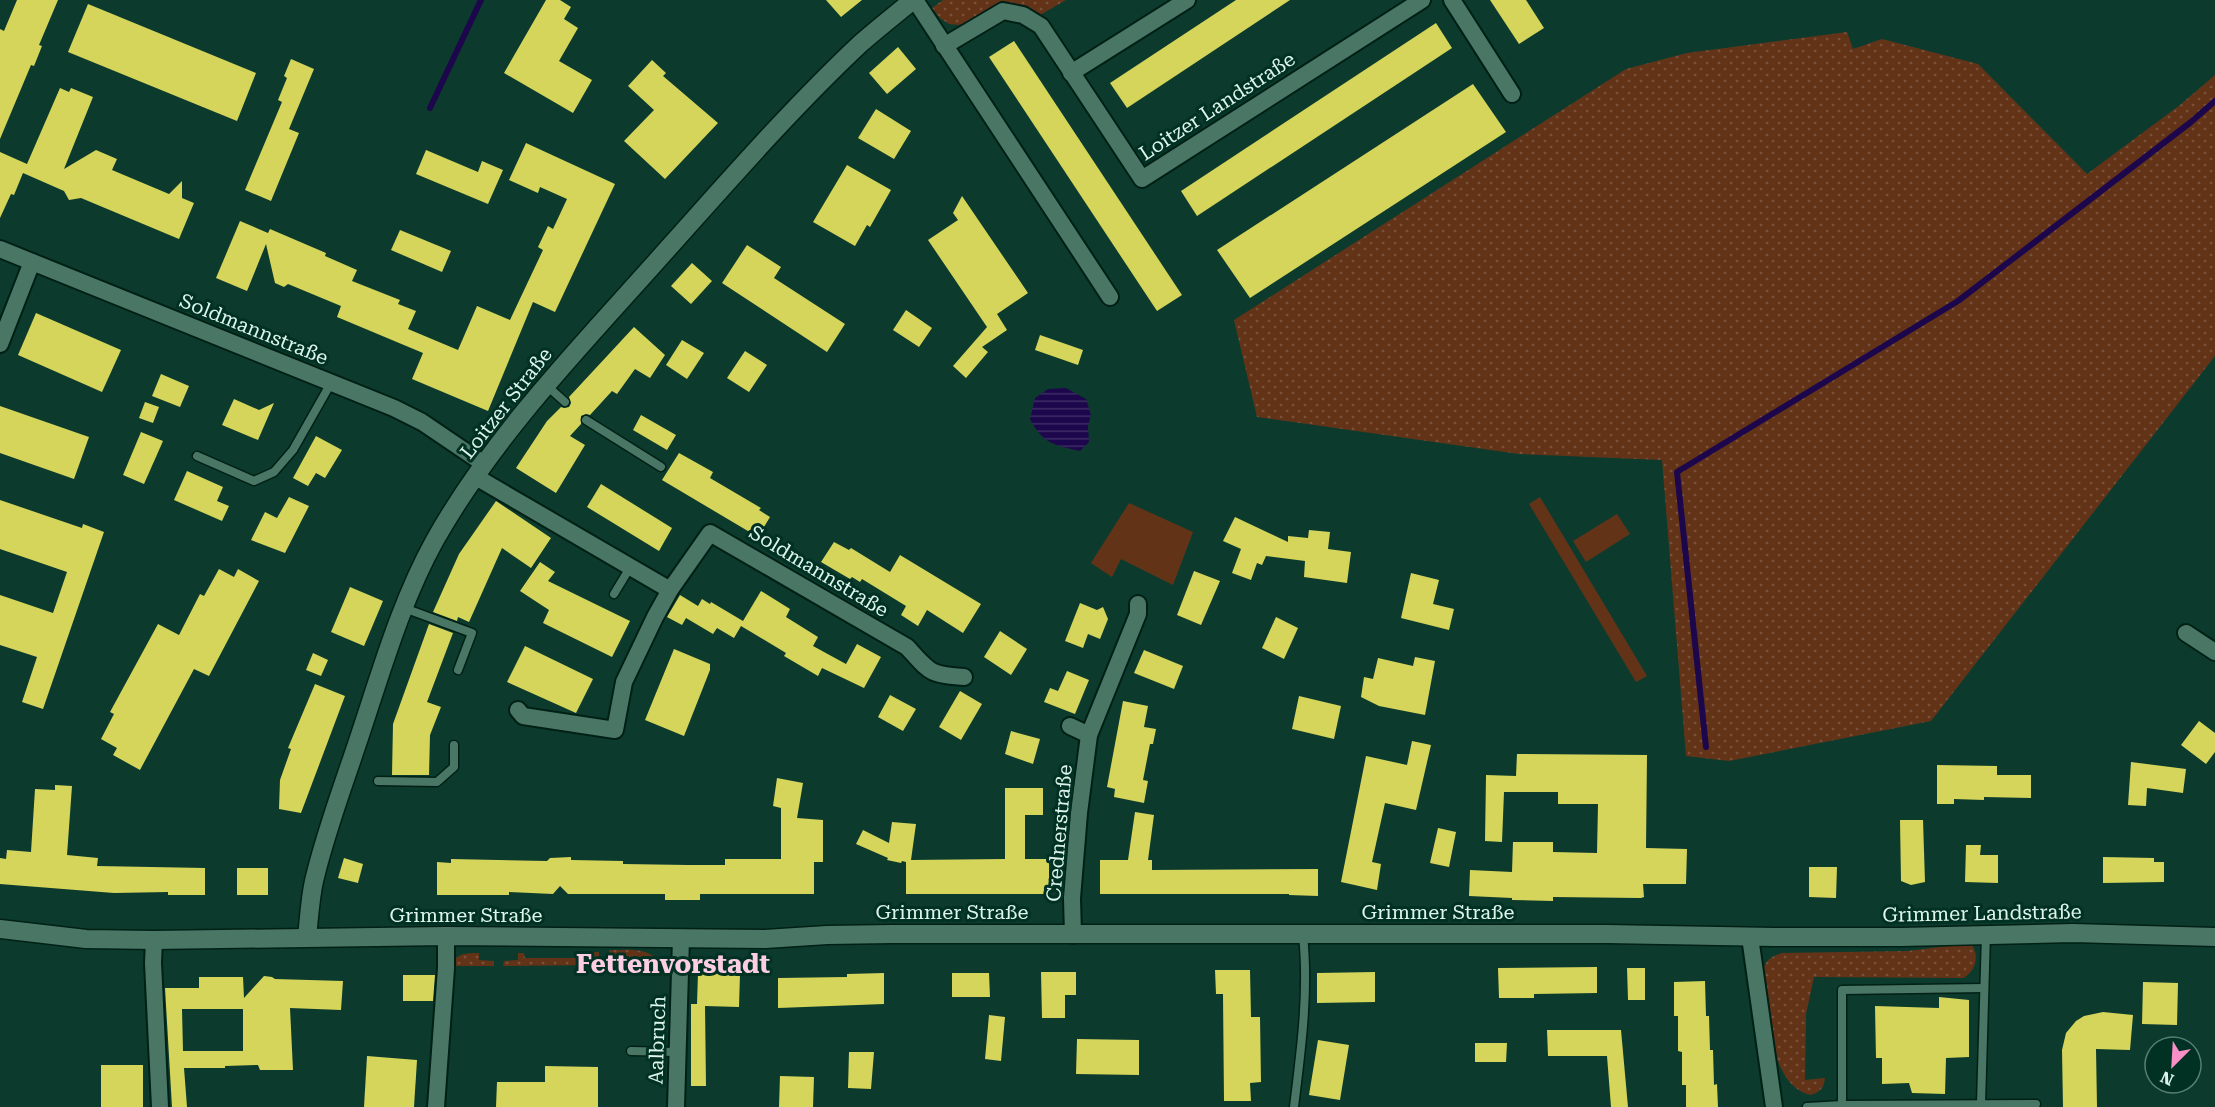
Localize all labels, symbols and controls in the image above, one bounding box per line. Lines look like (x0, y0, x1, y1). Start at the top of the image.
street label: Loitzer Landstraße (1135, 47, 1299, 165)
street label: Soldmannstraße (176, 288, 332, 370)
street label: Loitzer Straße (455, 343, 557, 463)
street label: Soldmannstraße (745, 520, 893, 622)
street label: Crednerstraße (1041, 763, 1077, 903)
street label: Grimmer Landstraße (1882, 899, 2082, 927)
street label: Grimmer Straße (875, 900, 1029, 924)
street label: Grimmer Straße (1361, 900, 1515, 924)
street label: Grimmer Straße (389, 903, 543, 927)
district label: Fettenvorstadt (576, 949, 770, 979)
street label: Aalbruch (643, 995, 671, 1085)
north arrow (2143, 1035, 2203, 1095)
text: N (2158, 1067, 2177, 1089)

